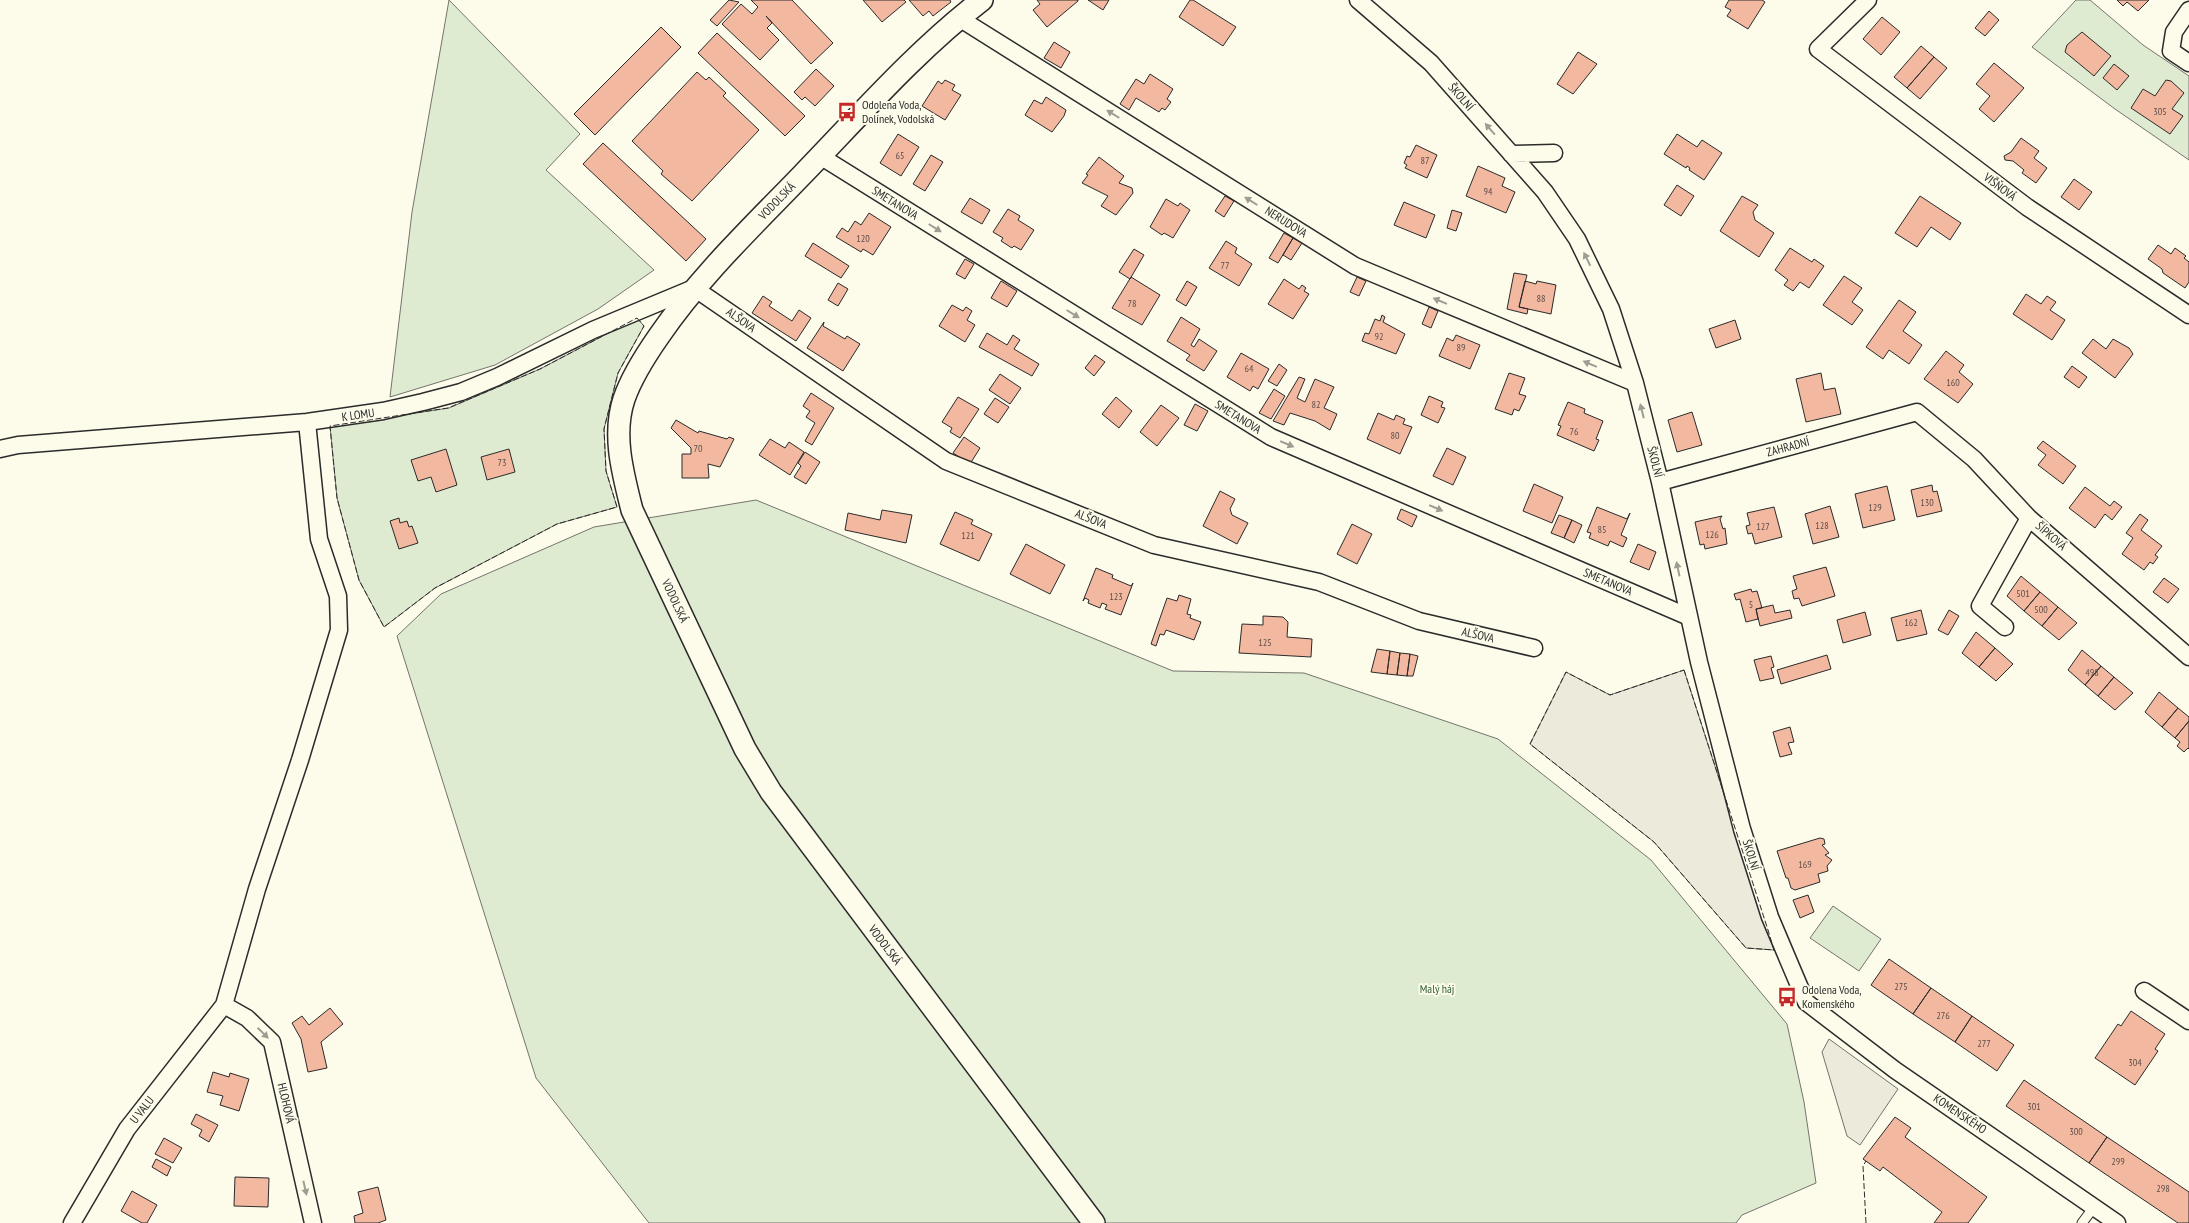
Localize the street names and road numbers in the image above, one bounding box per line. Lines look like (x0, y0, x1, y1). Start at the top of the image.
street label: ŠKOLNÍ (1445, 80, 1478, 114)
street label: VIŠŇOVÁ (1980, 169, 2020, 204)
street label: VODOLSKÁ (755, 179, 798, 223)
street label: SMETANOVA (869, 182, 921, 223)
street label: NERUDOVA (1262, 203, 1310, 241)
street label: ALŠOVA (724, 304, 759, 335)
street label: SMETANOVA (1212, 396, 1264, 437)
street label: K LOMU (341, 405, 375, 424)
street label: ZAHRADNÍ (1765, 434, 1811, 459)
street label: ŠKOLNÍ (1644, 445, 1667, 479)
street label: ALŠOVA (1073, 505, 1110, 532)
street label: ŠÍPKOVÁ (2033, 518, 2070, 553)
street label: SMETANOVA (1581, 565, 1635, 599)
street label: VODOLSKÁ (658, 576, 692, 625)
street label: ALŠOVA (1460, 624, 1496, 646)
street label: ŠKOLNÍ (1740, 838, 1763, 872)
street label: VODOLSKÁ (865, 921, 905, 968)
street label: HLOHOVÁ (275, 1081, 298, 1125)
street label: KOMENSKÉHO (1931, 1090, 1990, 1137)
street label: U VALU (126, 1093, 157, 1126)

